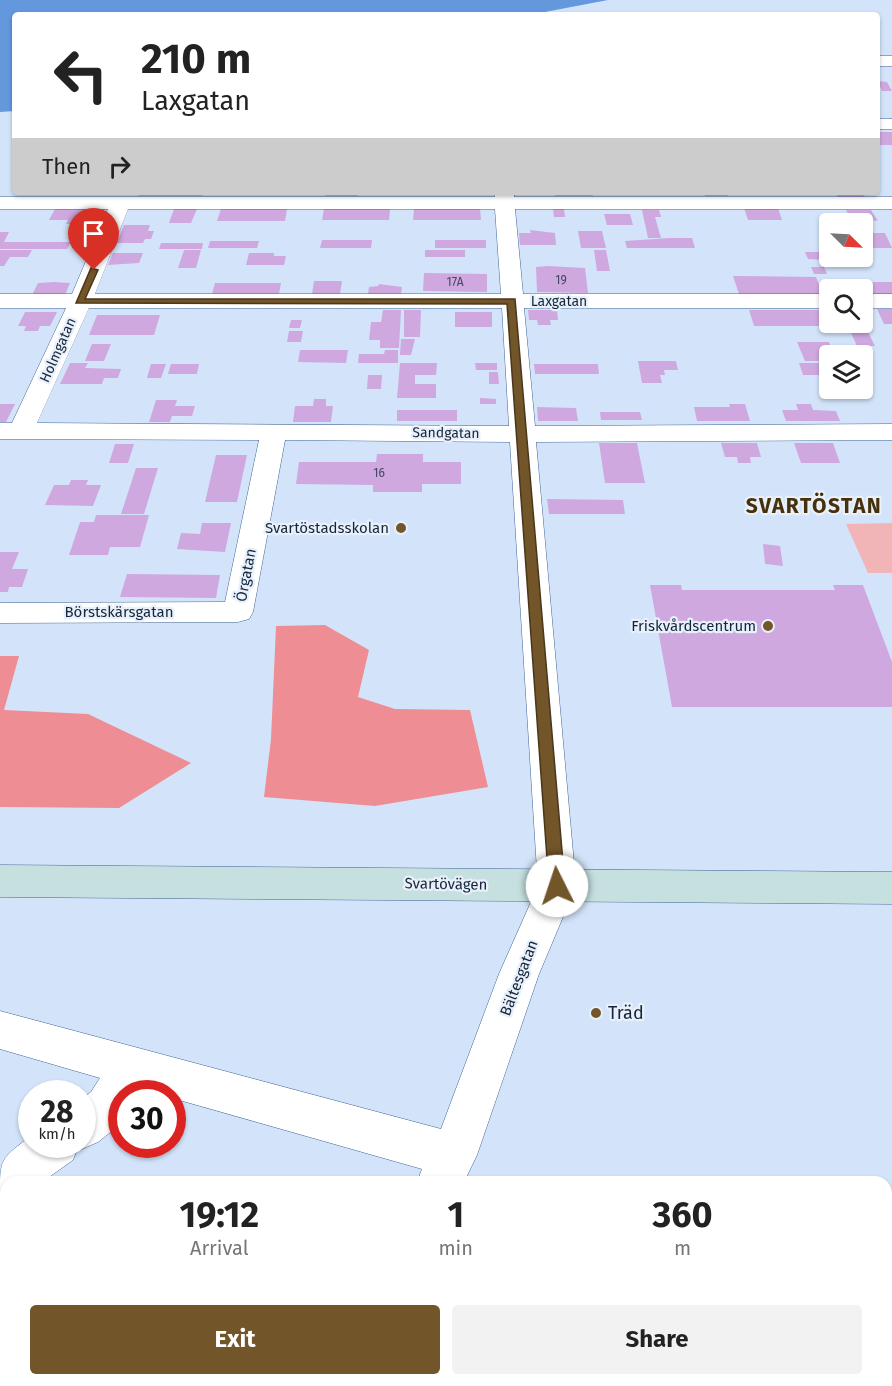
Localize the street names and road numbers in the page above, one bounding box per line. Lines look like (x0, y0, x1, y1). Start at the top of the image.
street label: Laxgatan (531, 293, 587, 310)
street label: Holmgatan (36, 315, 80, 385)
street label: Sandgatan (412, 424, 480, 442)
street label: Örgatan (232, 547, 260, 603)
street label: Börstskärsgatan (65, 603, 174, 621)
street label: Svartövägen (405, 874, 487, 894)
street label: Bältesgatan (496, 938, 542, 1018)

